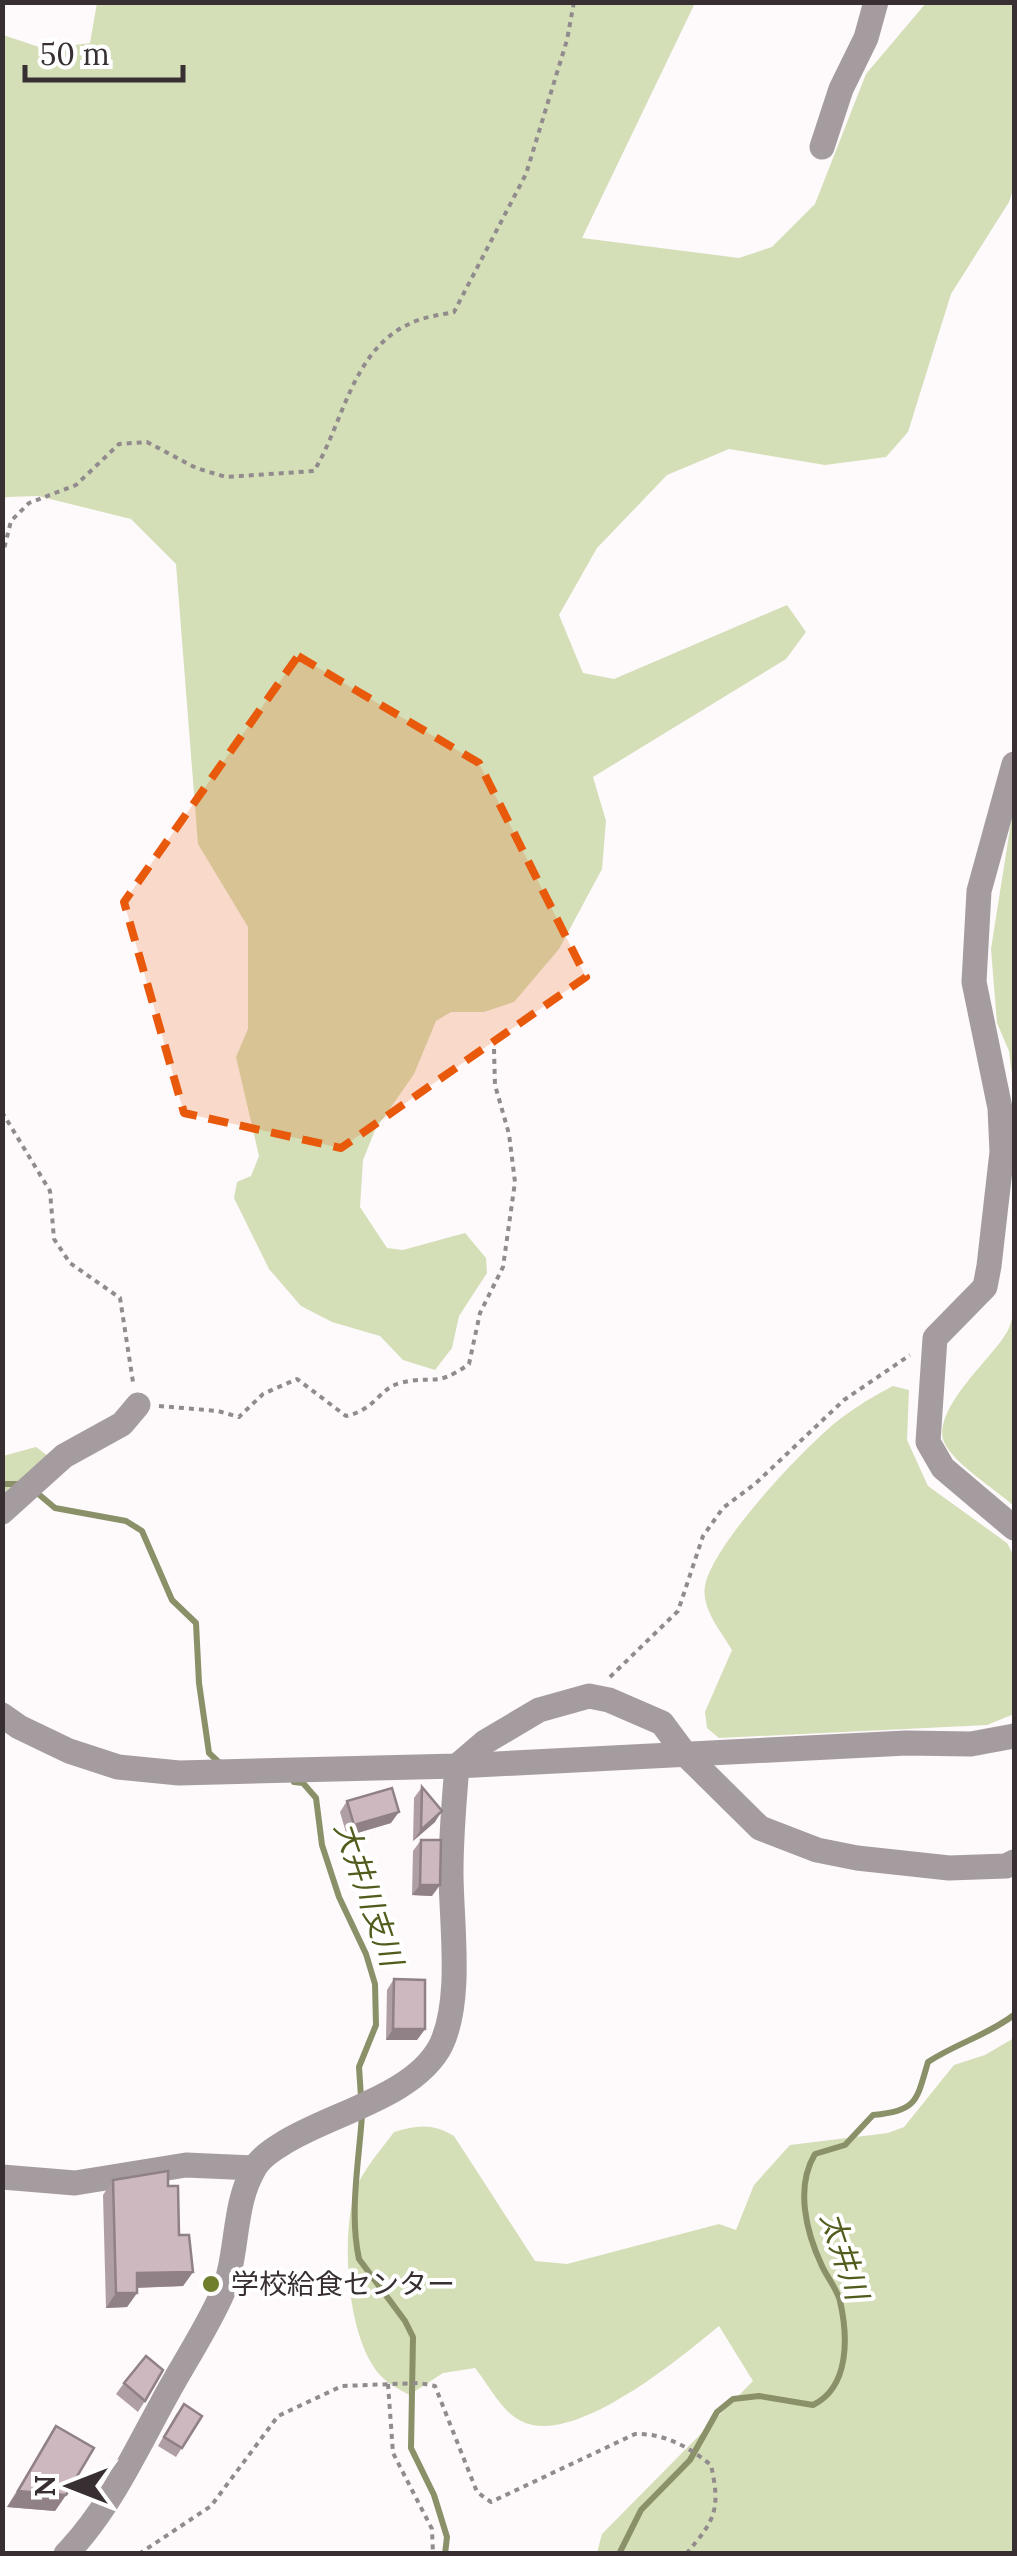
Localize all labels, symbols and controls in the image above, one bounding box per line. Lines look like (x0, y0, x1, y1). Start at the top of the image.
scale bar (25, 20, 182, 82)
text: 50 m (40, 35, 110, 73)
water label: 大井川支川 (327, 1817, 412, 1974)
water label: 太井川 (813, 2207, 878, 2307)
place label: 学校給食センター (231, 2266, 455, 2302)
marker: 学校給食センター (200, 2273, 222, 2295)
north arrow (20, 2436, 120, 2536)
text: N (27, 2475, 63, 2497)

